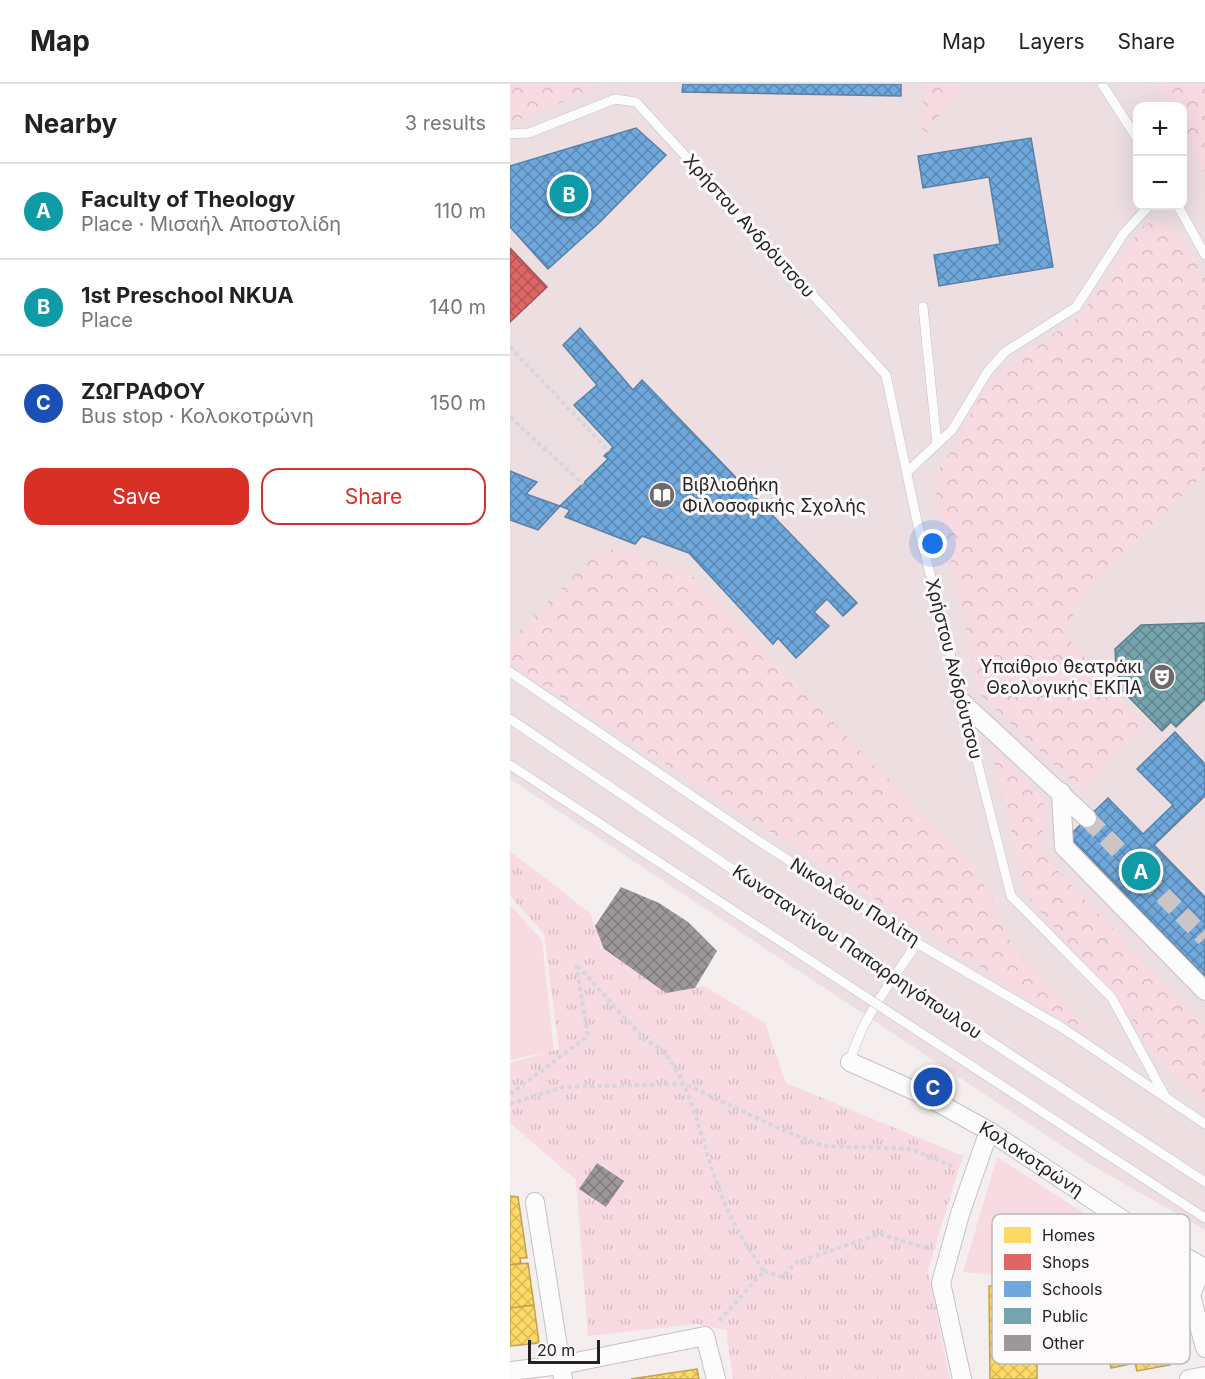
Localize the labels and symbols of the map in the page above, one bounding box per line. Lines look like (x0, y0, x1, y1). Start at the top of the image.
street label: Χρήστου Ανδρόυτσου (680, 150, 819, 302)
pin: B (550, 172, 588, 216)
place label: Βιβλιοθήκη Φιλοσοφικής Σχολής (682, 474, 866, 516)
library icon: Βιβλιοθήκη Φιλοσοφικής Σχολής (647, 480, 677, 510)
your location (918, 529, 947, 558)
street label: Χρήστου Ανδρόυτσου (922, 576, 987, 761)
place label: Υπαίθριο θεατράκι Θεολογικής ΕΚΠΑ (980, 656, 1142, 698)
theatre icon: Υπαίθριο θεατράκι Θεολογικής ΕΚΠΑ (1147, 662, 1177, 692)
pin: A (1122, 848, 1160, 894)
street label: Νικολάου Πολίτη (787, 853, 924, 950)
street label: Κωνσταντίνου Παπαρρηγόπουλου (729, 860, 986, 1043)
pin: C (914, 1064, 952, 1110)
street label: Κολοκοτρώνη (976, 1117, 1087, 1201)
legend (992, 1214, 1190, 1364)
text: Homes (1042, 1225, 1095, 1245)
text: Shops (1042, 1252, 1090, 1272)
text: Schools (1042, 1279, 1102, 1299)
text: Public (1042, 1306, 1088, 1326)
text: Other (1042, 1333, 1084, 1353)
scale bar (528, 1337, 600, 1364)

